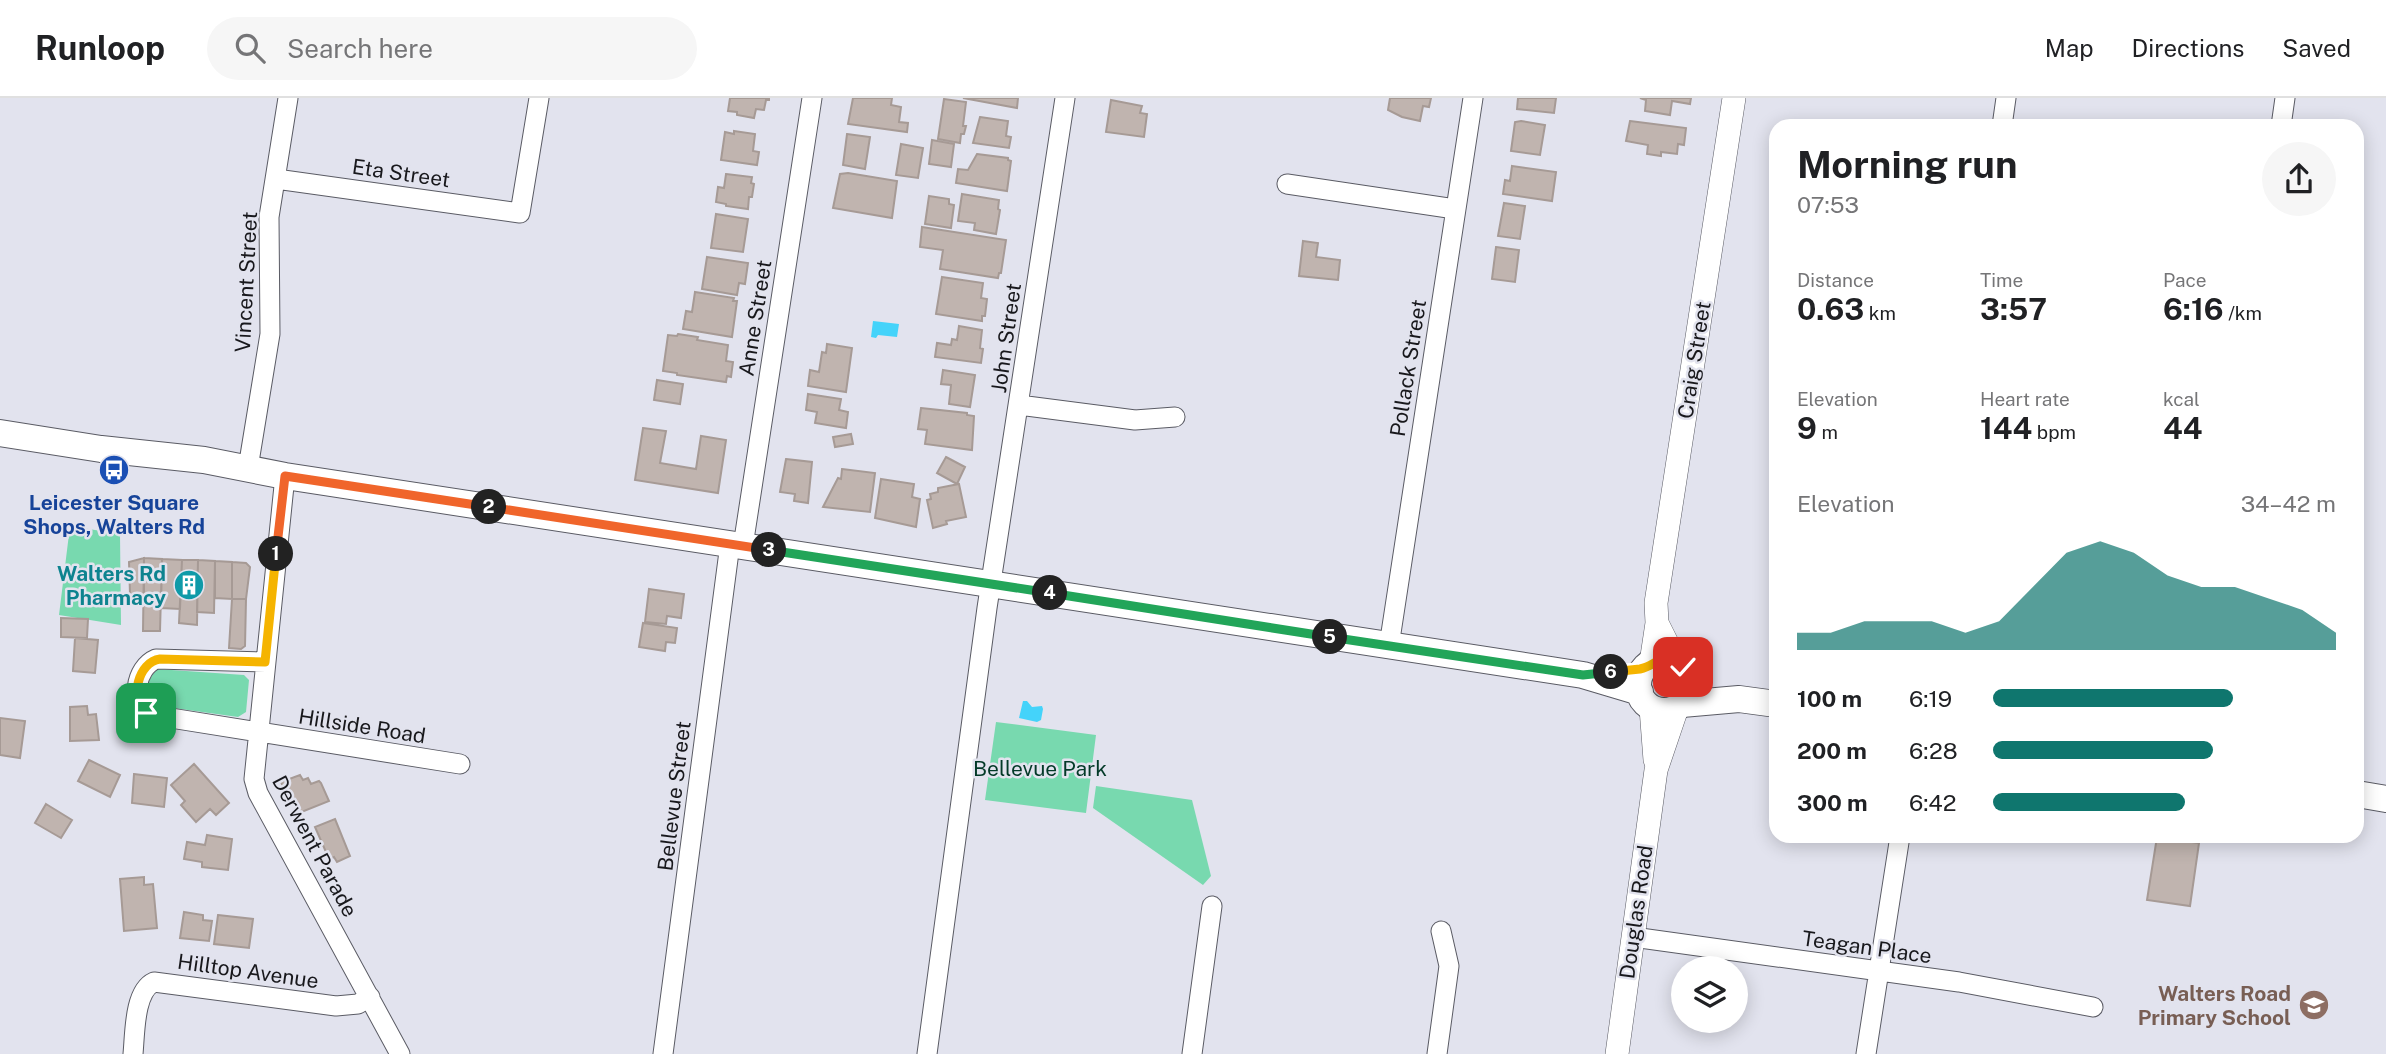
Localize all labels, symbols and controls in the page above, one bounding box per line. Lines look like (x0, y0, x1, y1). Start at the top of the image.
search box (207, 17, 697, 80)
text: Runloop (35, 29, 165, 67)
icon: search (231, 29, 269, 67)
text: Search here (287, 33, 433, 64)
text: Map (2045, 34, 2094, 62)
text: Directions (2132, 34, 2244, 62)
text: Saved (2282, 34, 2351, 62)
text: Morning run (1797, 142, 2018, 187)
button: share (2262, 142, 2336, 216)
street label: Eta Street (350, 154, 452, 192)
text: 07:53 (1797, 191, 1859, 218)
street label: Vincent Street (230, 211, 262, 353)
street label: Anne Street (733, 258, 777, 378)
text: Distance (1797, 269, 1874, 291)
text: Time (1980, 269, 2023, 291)
text: Pace (2163, 269, 2206, 291)
street label: John Street (986, 281, 1026, 395)
text: 0.63 (1797, 291, 1864, 327)
text: 3:57 (1980, 291, 2047, 327)
text: 6:16 (2163, 291, 2224, 327)
street label: Pollack Street (1385, 298, 1431, 438)
street label: Craig Street (1672, 299, 1716, 421)
text: km (1864, 302, 1896, 324)
text: /km (2224, 302, 2262, 324)
text: Elevation (1797, 388, 1878, 410)
text: Heart rate (1980, 388, 2070, 410)
text: kcal (2163, 388, 2200, 410)
text: 9 (1797, 410, 1817, 446)
text: 144 (1980, 410, 2032, 446)
text: 44 (2163, 410, 2202, 446)
text: m (1817, 421, 1838, 443)
text: bpm (2032, 421, 2076, 443)
bus stop icon: Leicester Square Shops, Walters Rd (97, 453, 131, 487)
place label: Leicester Square Shops, Walters Rd (23, 490, 205, 539)
pin: 2 (472, 490, 506, 524)
text: Elevation (1797, 490, 1895, 517)
text: 34–42 m (2241, 490, 2336, 517)
text: 2 (482, 495, 495, 517)
pin: 3 (752, 532, 786, 568)
pin: 1 (258, 536, 294, 572)
text: 3 (762, 538, 775, 560)
text: 1 (271, 542, 280, 564)
place label: Walters Rd Pharmacy (57, 561, 166, 610)
building icon: Walters Rd Pharmacy (172, 568, 206, 602)
pin: 4 (1032, 575, 1068, 610)
text: 4 (1043, 581, 1056, 603)
pin: 5 (1312, 620, 1348, 654)
text: 5 (1323, 625, 1336, 647)
pin (1653, 637, 1713, 697)
icon: check (1664, 648, 1702, 686)
pin: 6 (1594, 654, 1628, 690)
text: 6 (1604, 660, 1617, 682)
pin (116, 683, 176, 743)
text: 100 m (1797, 685, 1862, 712)
text: 6:19 (1909, 685, 1952, 712)
icon: arrive (127, 694, 165, 732)
street label: Hillside Road (297, 704, 427, 748)
street label: Bellevue Street (652, 720, 696, 872)
text: 200 m (1797, 737, 1867, 764)
text: 6:28 (1909, 737, 1958, 764)
park label: Bellevue Park (973, 756, 1107, 781)
street label: Derwent Parade (267, 771, 363, 921)
text: 300 m (1797, 789, 1868, 816)
text: 6:42 (1909, 789, 1957, 816)
street label: Douglas Road (1614, 844, 1658, 980)
street label: Teagan Place (1801, 926, 1933, 968)
street label: Hilltop Avenue (176, 949, 320, 993)
map controls (1671, 956, 1748, 1033)
button: layers (1671, 956, 1748, 1033)
place label: Walters Road Primary School (2138, 981, 2291, 1030)
school or university icon: Walters Road Primary School (2297, 988, 2331, 1022)

